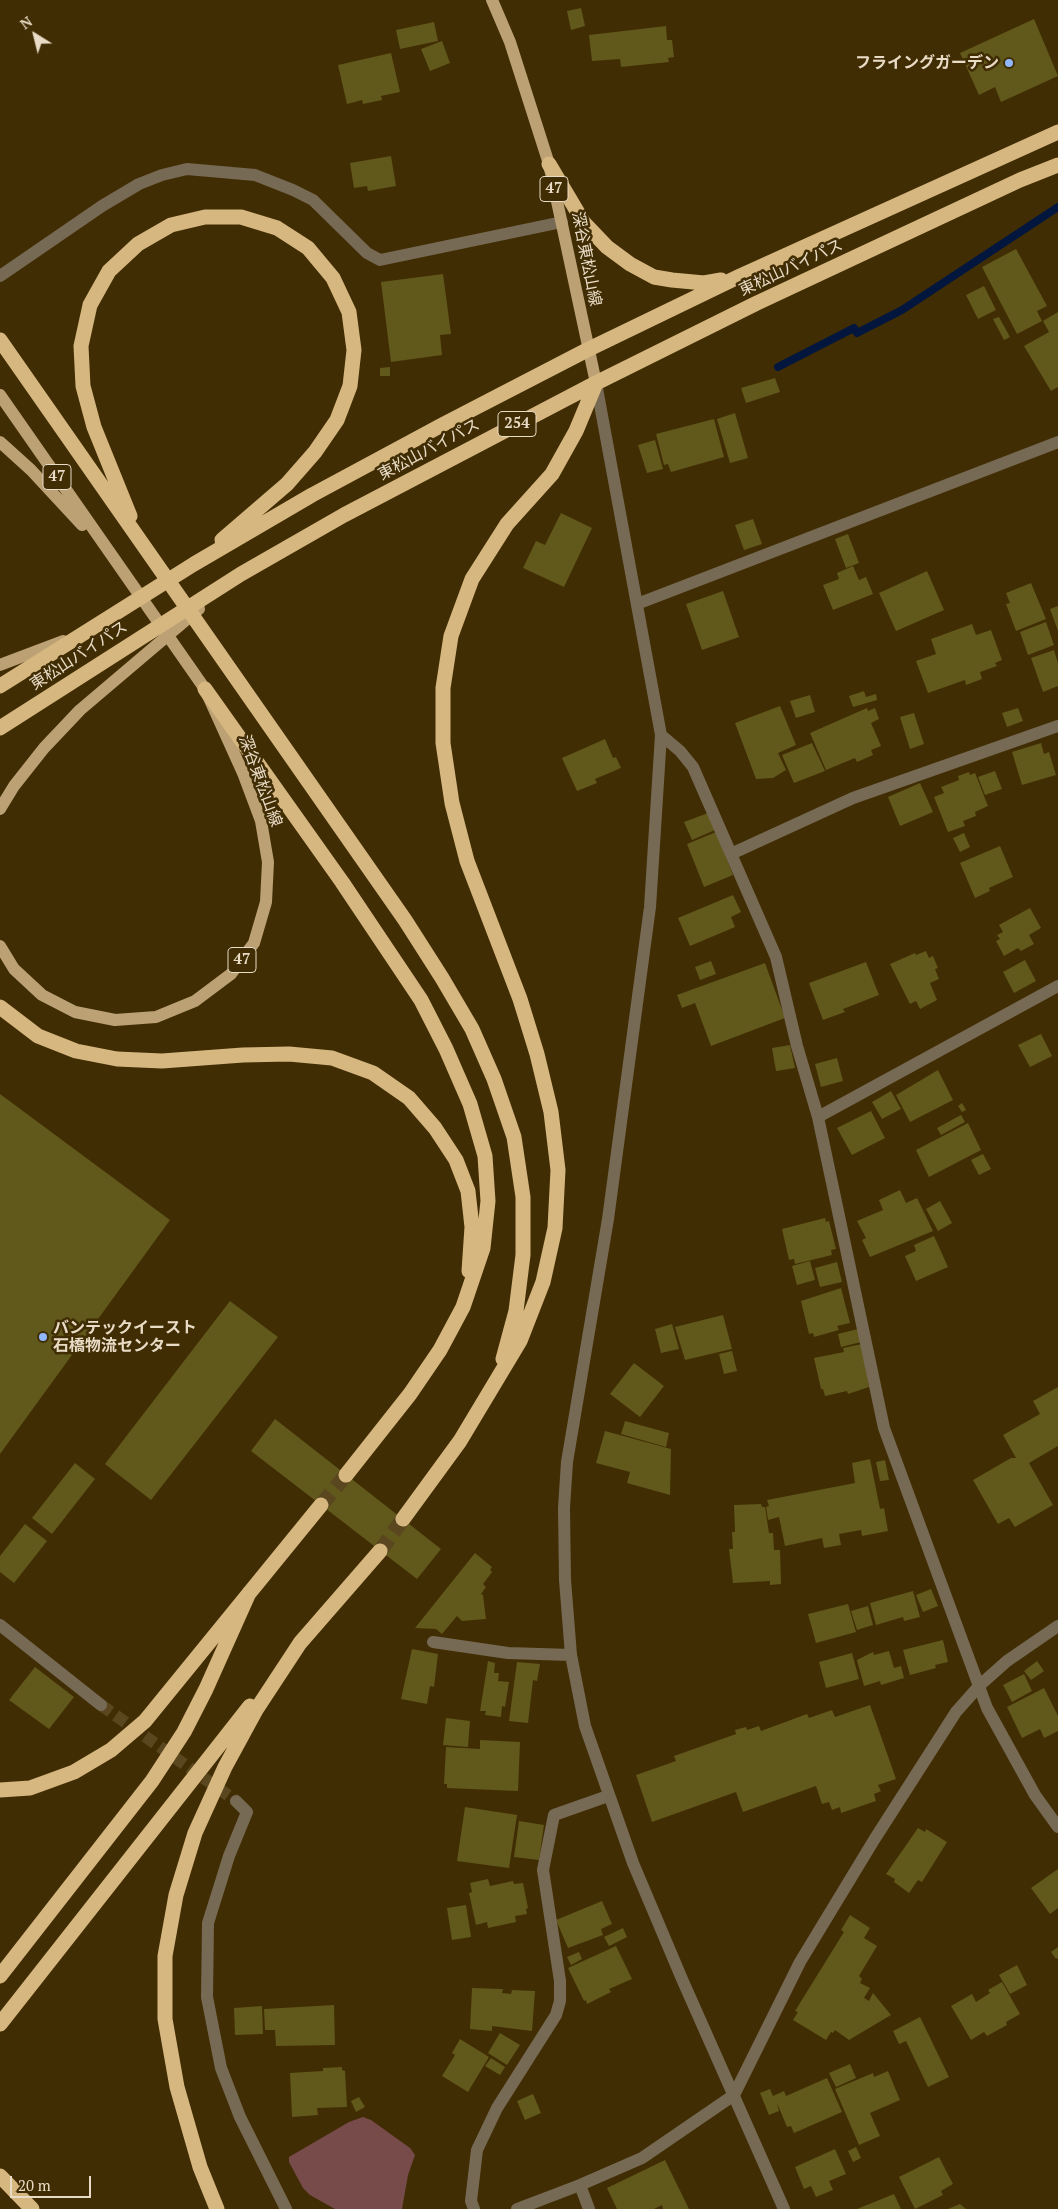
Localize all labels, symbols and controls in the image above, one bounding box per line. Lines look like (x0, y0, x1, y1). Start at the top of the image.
north arrow (10, 10, 60, 60)
text: N (16, 12, 36, 33)
place label: フライングガーデン (855, 53, 999, 73)
marker: フライングガーデン (1003, 57, 1015, 69)
road number: 47 (540, 176, 568, 202)
street label: 深谷東松山線 (567, 210, 605, 308)
street label: 東松山バイパス (736, 236, 846, 300)
road number: 254 (498, 412, 536, 436)
street label: 東松山バイパス (375, 415, 483, 485)
road number: 47 (43, 464, 71, 490)
street label: 東松山バイパス (27, 617, 131, 695)
street label: 深谷東松山線 (235, 733, 285, 829)
road number: 47 (228, 948, 256, 972)
place label: バンテックイースト 石橋物流センター (53, 1318, 197, 1356)
marker: バンテックイースト 石橋物流センター (37, 1331, 49, 1343)
scale bar (12, 2166, 94, 2198)
text: 20 m (18, 2175, 51, 2195)

